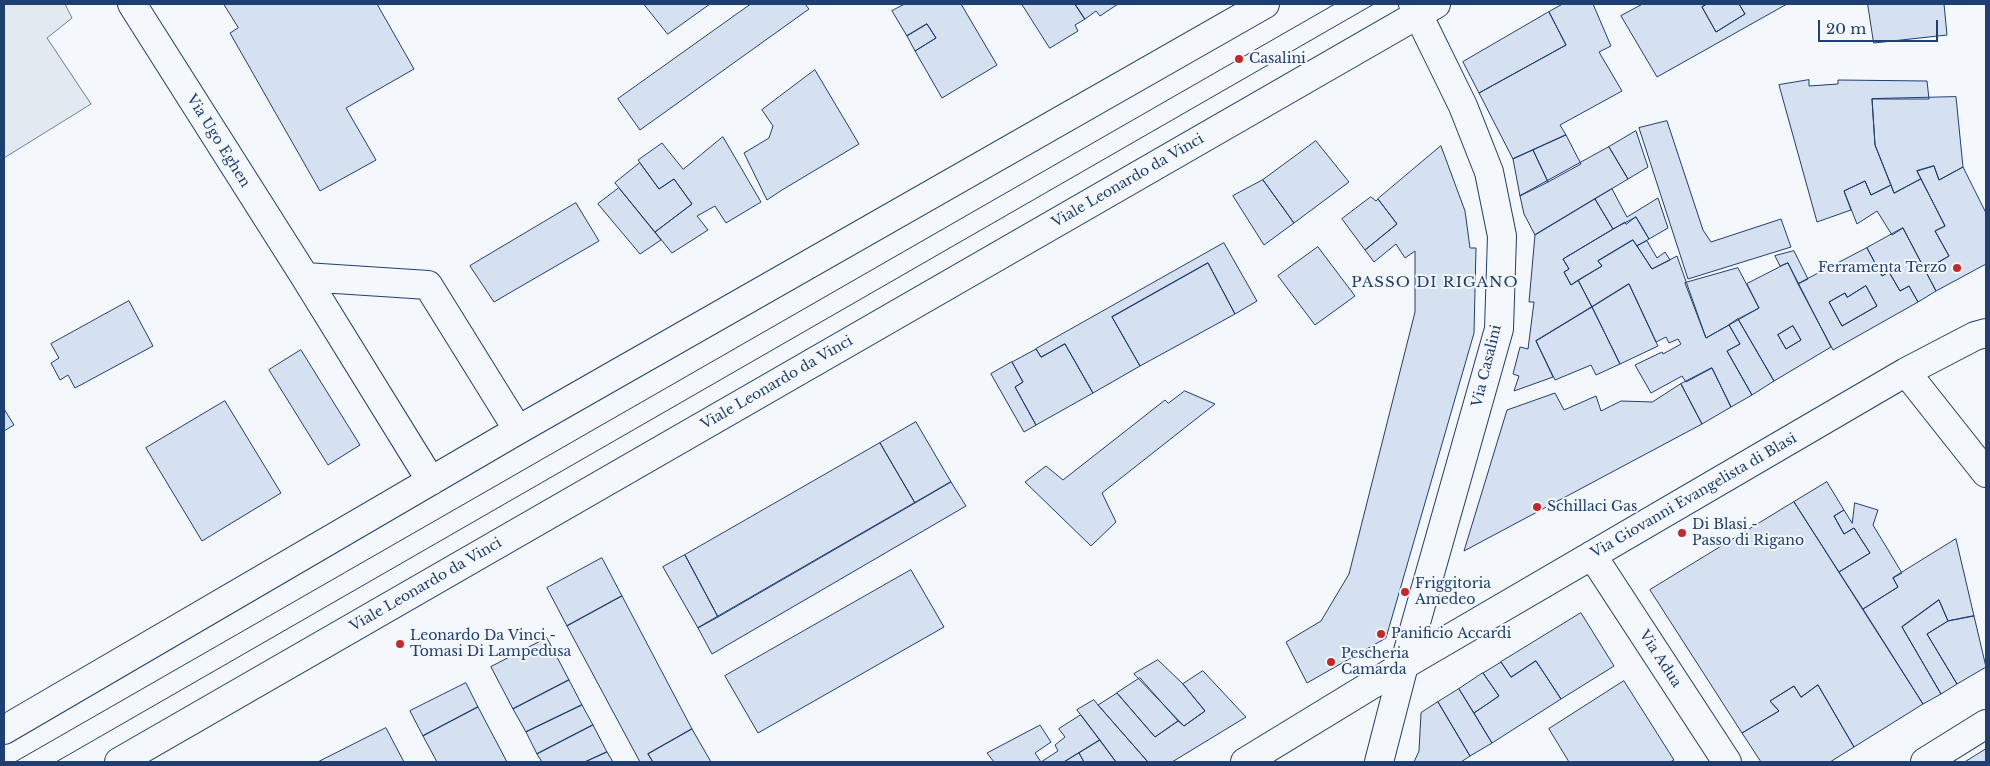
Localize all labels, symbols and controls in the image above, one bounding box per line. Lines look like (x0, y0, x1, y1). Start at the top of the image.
scale bar (1820, 10, 1940, 42)
text: 20 m (1826, 19, 1866, 38)
place label: Casalini (1249, 51, 1306, 67)
marker: Casalini (1233, 53, 1245, 65)
street label: Via Ugo Eghen (183, 91, 253, 191)
street label: Viale Leonardo da Vinci (1049, 131, 1207, 231)
place label: Ferramenta Terzo (1818, 260, 1947, 276)
marker: Ferramenta Terzo (1951, 262, 1963, 274)
district label: PASSO DI RIGANO (1349, 274, 1521, 292)
street label: Via Casalini (1469, 323, 1505, 409)
street label: Viale Leonardo da Vinci (698, 333, 856, 433)
street label: Via Giovanni Evangelista di Blasi (1588, 430, 1800, 562)
place label: Schillaci Gas (1547, 499, 1637, 515)
marker: Schillaci Gas (1531, 501, 1543, 513)
place label: Di Blasi - Passo di Rigano (1692, 517, 1804, 550)
marker: Di Blasi - Passo di Rigano (1676, 527, 1688, 539)
street label: Viale Leonardo da Vinci (347, 535, 505, 635)
place label: Friggitoria Amedeo (1415, 576, 1491, 608)
marker: Friggitoria Amedeo (1399, 586, 1411, 598)
place label: Panificio Accardi (1391, 626, 1511, 642)
street label: Via Adua (1635, 627, 1685, 691)
place label: Leonardo Da Vinci - Tomasi Di Lampedusa (410, 628, 571, 660)
marker: Panificio Accardi (1375, 628, 1387, 640)
marker: Leonardo Da Vinci - Tomasi Di Lampedusa (394, 638, 406, 650)
place label: Pescheria Camarda (1341, 646, 1409, 679)
marker: Pescheria Camarda (1325, 656, 1337, 668)

